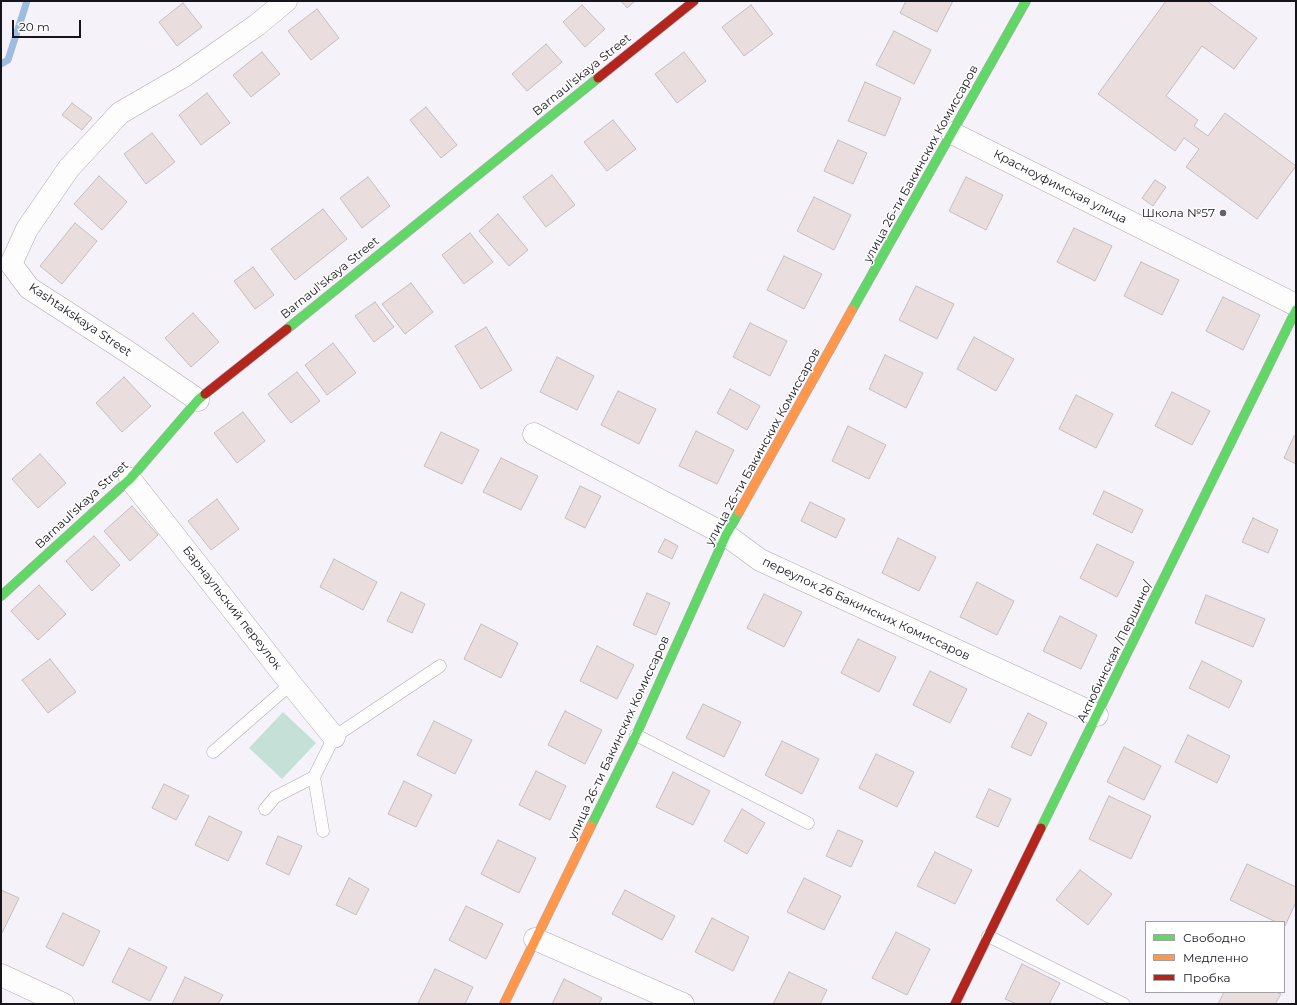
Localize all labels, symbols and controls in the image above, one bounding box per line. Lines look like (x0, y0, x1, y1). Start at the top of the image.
scale bar (14, 12, 83, 38)
text: 20 m (19, 19, 50, 34)
street label: Barnaul'skaya Street (530, 31, 634, 119)
street label: улица 26-ти Бакинских Комиссаров (860, 63, 982, 265)
street label: Красноуфимская улица (991, 147, 1129, 227)
place label: Школа №57 (1142, 206, 1215, 220)
marker: Школа №57 (1218, 208, 1228, 218)
street label: Barnaul'skaya Street (278, 234, 382, 322)
street label: Kashtakskaya Street (26, 280, 134, 360)
street label: улица 26-ти Бакинских Комиссаров (702, 346, 824, 548)
street label: Barnaul'skaya Street (32, 458, 132, 552)
street label: Барнаульский переулок (179, 543, 285, 673)
street label: переулок 26 Бакинских Комиссаров (760, 554, 972, 664)
street label: Актюбинская /Першино/ (1074, 579, 1156, 725)
street label: улица 26-ти Бакинских Комиссаров (565, 634, 673, 842)
legend (1145, 921, 1285, 993)
text: Свободно (1183, 930, 1246, 945)
text: Медленно (1183, 950, 1248, 965)
text: Пробка (1183, 970, 1231, 985)

